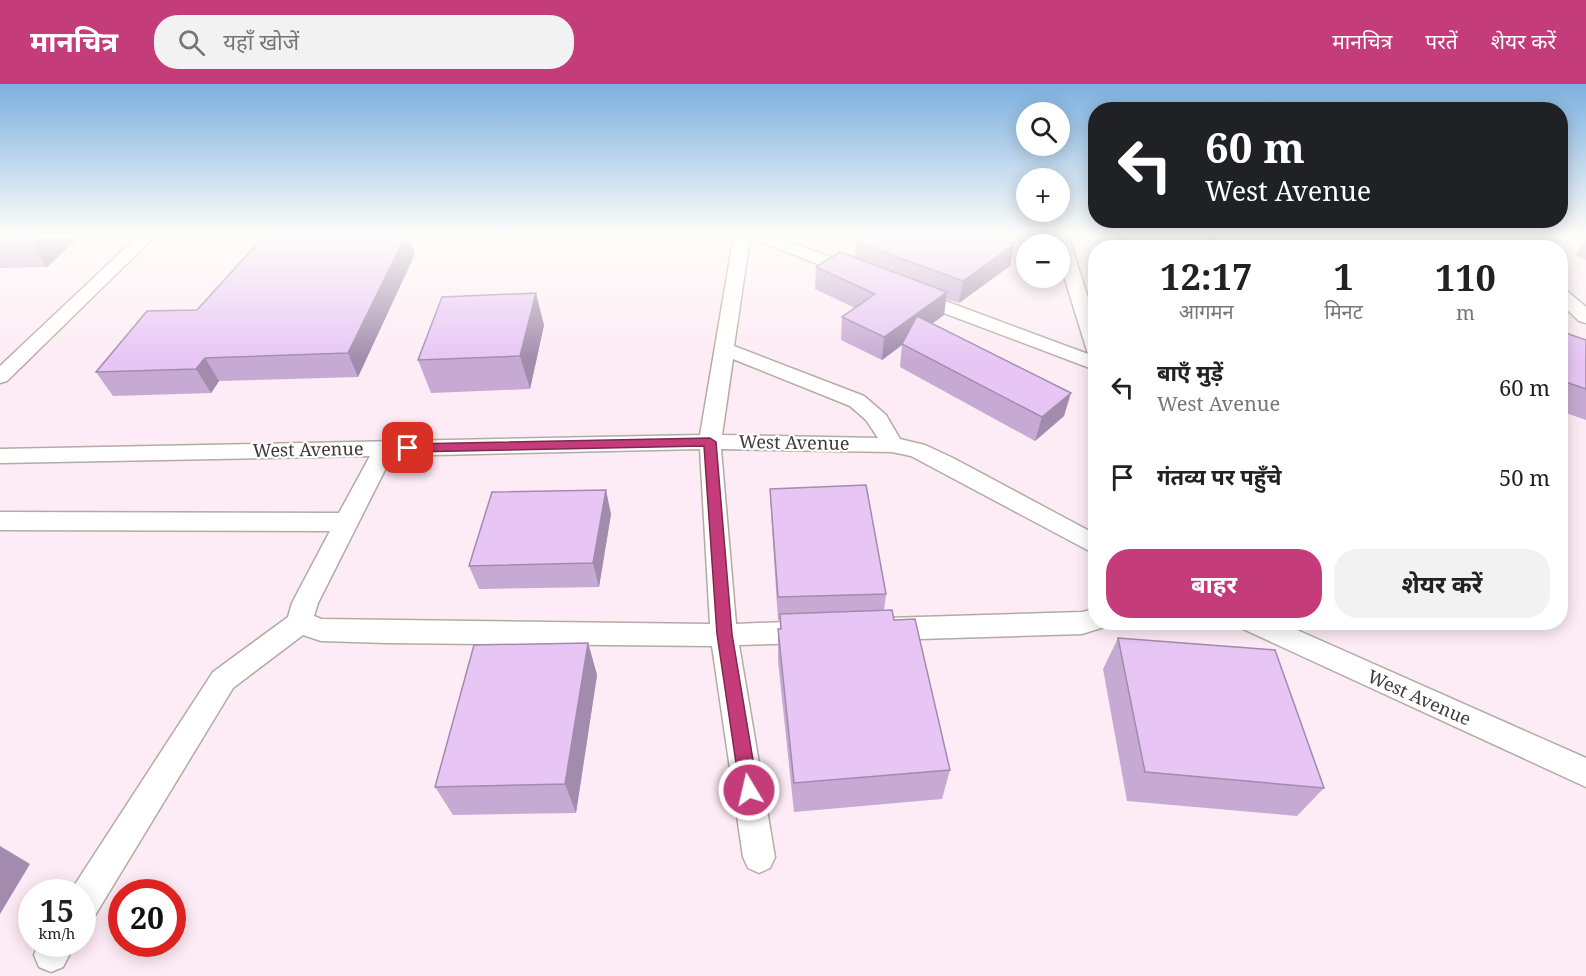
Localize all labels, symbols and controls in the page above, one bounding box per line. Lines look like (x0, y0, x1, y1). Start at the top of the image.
search box (154, 15, 574, 69)
text: मानचित्र (30, 22, 118, 60)
icon: search (175, 26, 208, 59)
text: यहाँ खोजें (223, 26, 299, 56)
text: मानचित्र (1332, 27, 1392, 55)
text: परतें (1425, 27, 1458, 55)
text: शेयर करें (1491, 27, 1556, 55)
map controls (1016, 102, 1070, 288)
button: search (1016, 102, 1070, 156)
text: 60 m (1205, 118, 1305, 175)
icon: left (1106, 126, 1184, 204)
button: + (1016, 168, 1070, 222)
text: West Avenue (1205, 172, 1371, 209)
button: − (1016, 234, 1070, 288)
text: 12:17 (1160, 252, 1252, 301)
text: 1 (1333, 252, 1354, 301)
text: 110 (1435, 253, 1496, 302)
text: आगमन (1179, 298, 1234, 325)
text: मिनट (1324, 298, 1363, 325)
text: m (1456, 299, 1475, 326)
text: बाएँ मुड़ें (1157, 357, 1223, 387)
icon: left (1106, 371, 1139, 404)
text: 60 m (1499, 372, 1550, 402)
text: West Avenue (1157, 390, 1280, 417)
pin (382, 422, 433, 473)
street label: West Avenue (738, 429, 850, 455)
icon: arrive (391, 431, 424, 464)
street label: West Avenue (252, 436, 364, 462)
icon: arrive (1106, 461, 1139, 494)
text: गंतव्य पर पहुँचे (1157, 461, 1282, 491)
text: 50 m (1499, 462, 1550, 492)
button: बाहर (1106, 549, 1322, 618)
button: शेयर करें (1334, 549, 1550, 618)
street label: West Avenue (1364, 664, 1475, 731)
position arrow (717, 758, 781, 822)
speed limit sign: 20 (108, 879, 186, 957)
text: 15 (40, 890, 74, 931)
text: km/h (39, 923, 75, 943)

